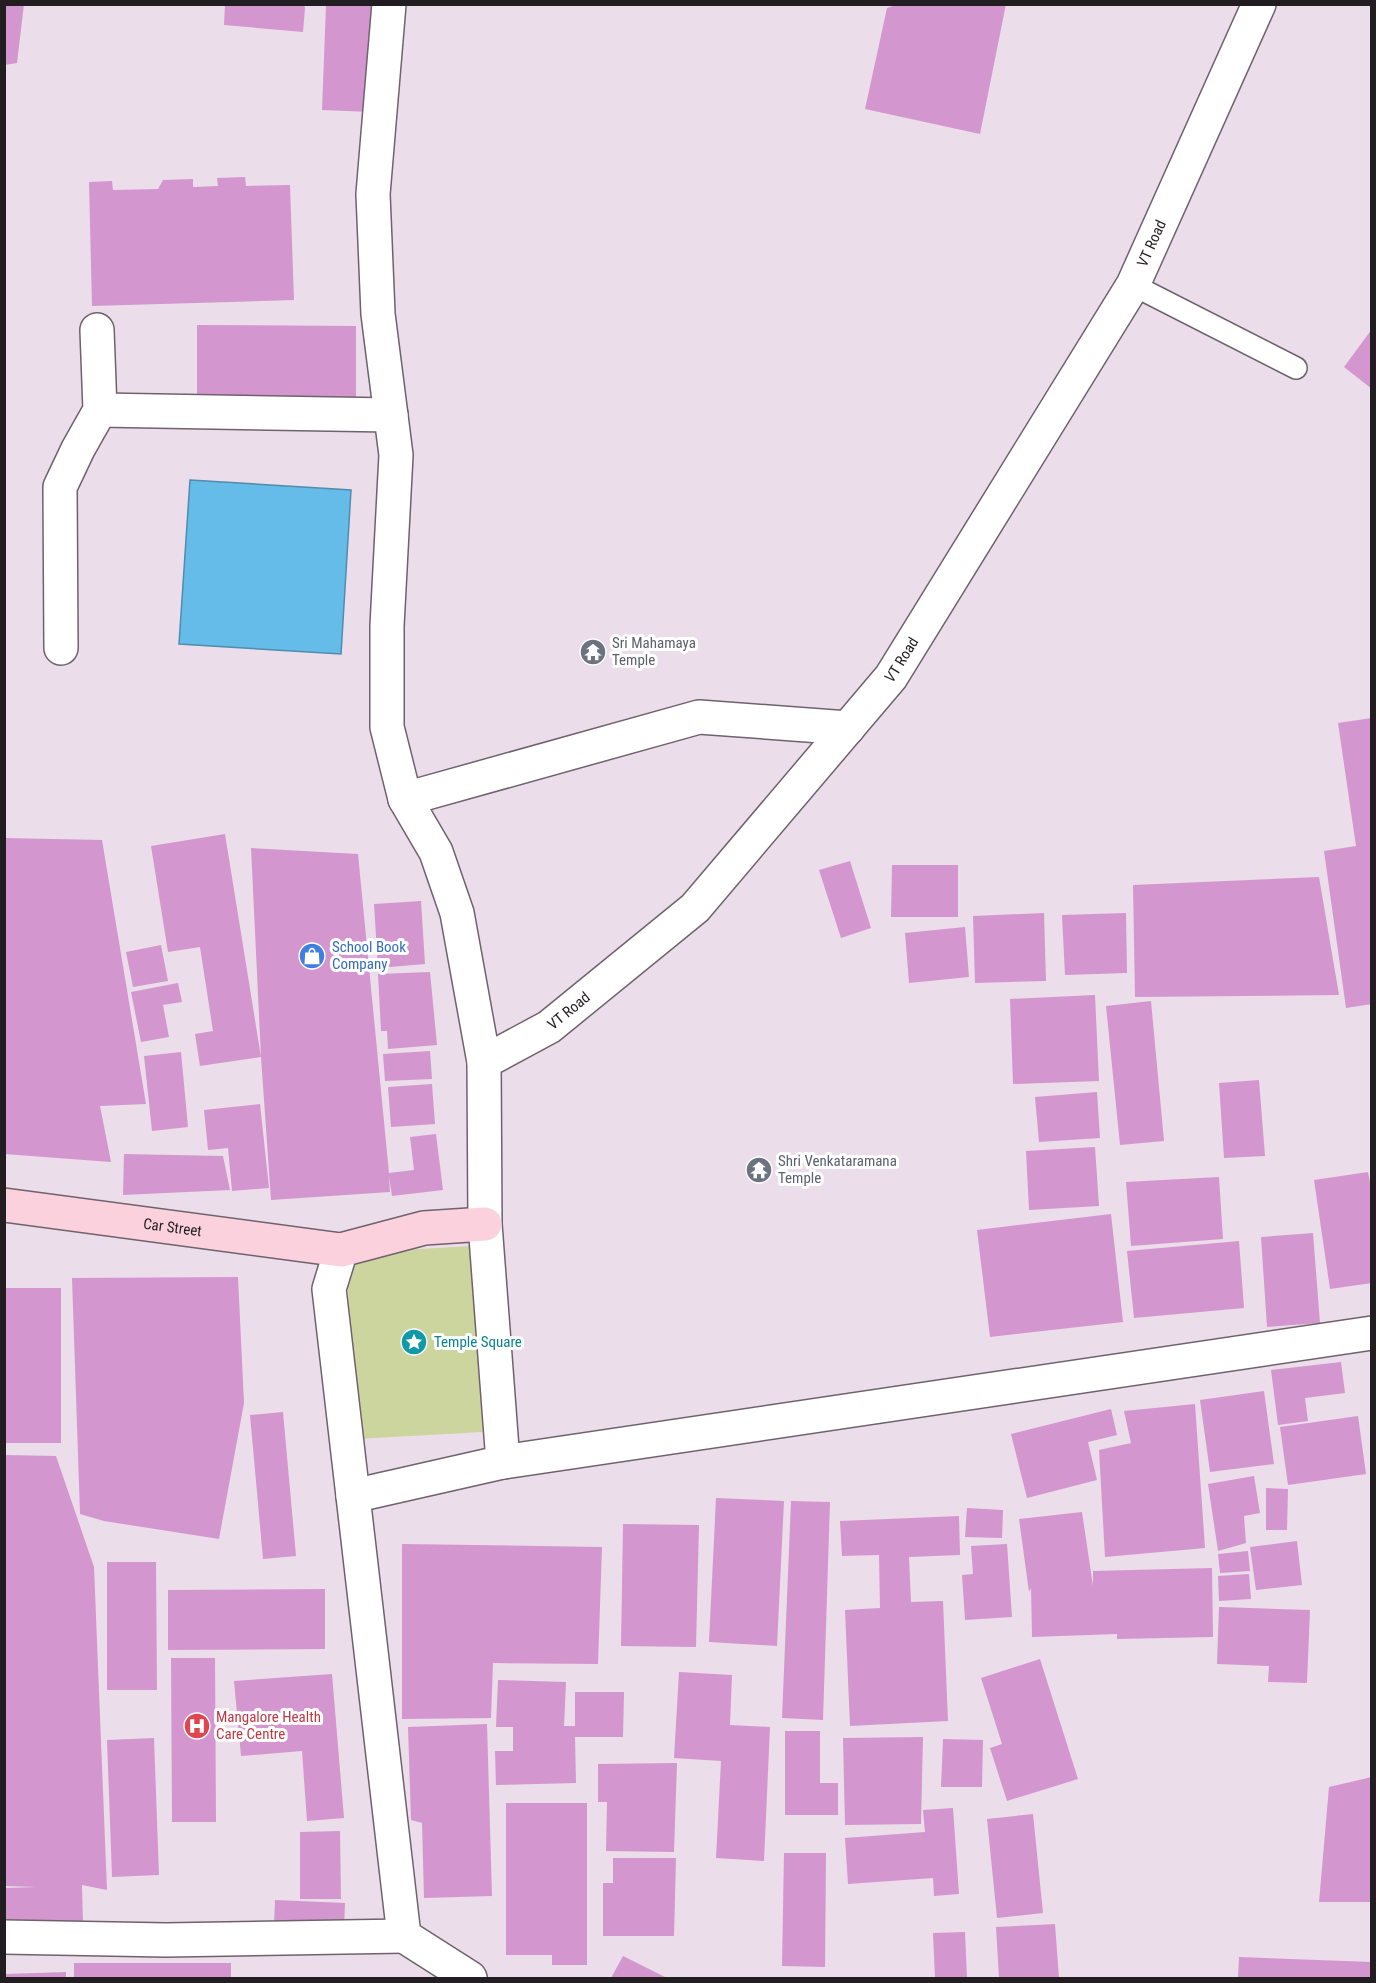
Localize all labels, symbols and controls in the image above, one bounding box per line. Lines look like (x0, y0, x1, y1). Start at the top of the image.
street label: VT Road (1133, 217, 1170, 270)
place label: Sri Mahamaya Temple (612, 634, 696, 669)
street label: VT Road (881, 634, 922, 686)
temple icon: Sri Mahamaya Temple (578, 637, 608, 667)
place label: School Book Company (332, 938, 406, 973)
shop icon: School Book Company (297, 941, 327, 971)
street label: VT Road (544, 988, 594, 1034)
place label: Shri Venkataramana Temple (778, 1152, 897, 1187)
temple icon: Shri Venkataramana Temple (744, 1155, 774, 1185)
street label: Car Street (142, 1215, 203, 1240)
place icon: Temple Square (399, 1327, 429, 1357)
place label: Temple Square (434, 1333, 522, 1351)
place label: Mangalore Health Care Centre (216, 1708, 321, 1743)
hospital icon: Mangalore Health Care Centre (182, 1711, 212, 1741)

